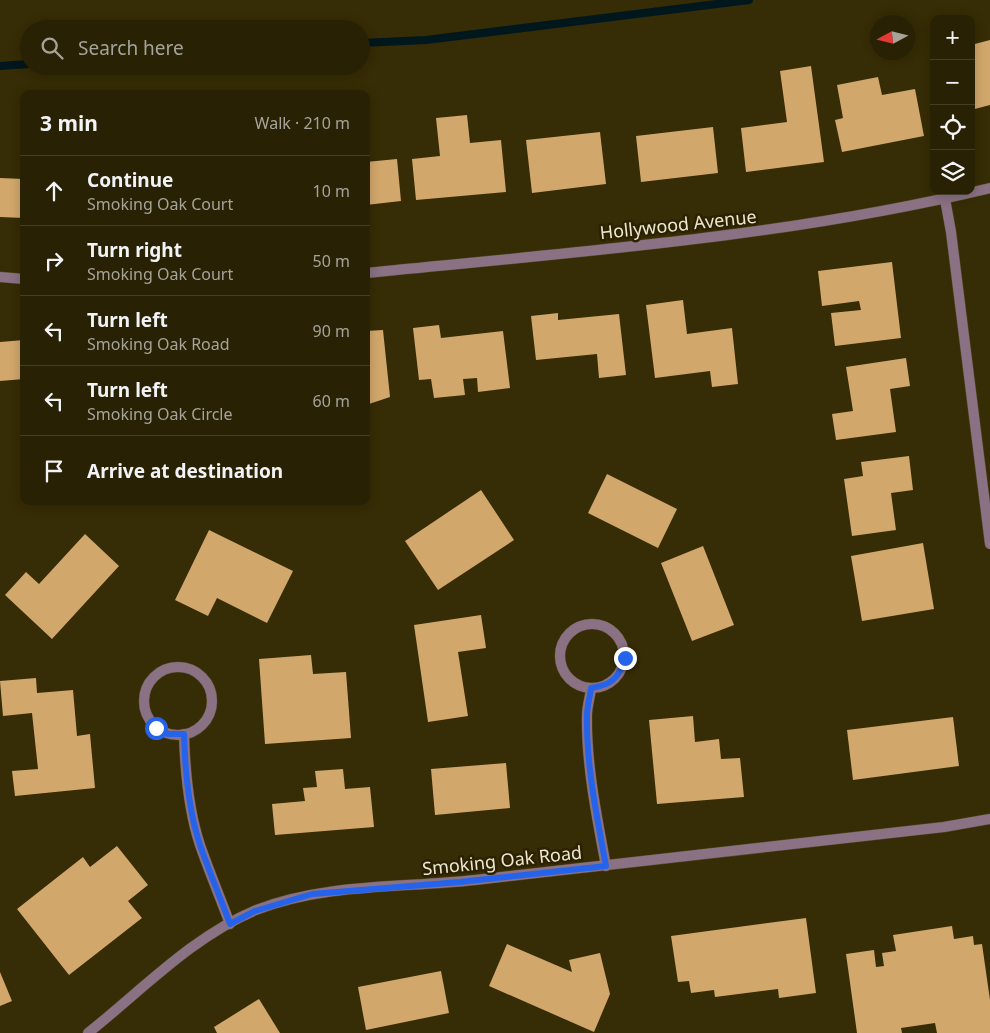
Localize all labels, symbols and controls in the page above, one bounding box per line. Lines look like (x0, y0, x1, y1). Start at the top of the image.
north arrow (870, 15, 915, 60)
map controls (930, 15, 975, 195)
button: + (930, 15, 975, 60)
search box (20, 20, 370, 75)
icon: search (38, 34, 66, 62)
text: Search here (78, 35, 184, 61)
button: − (930, 60, 975, 105)
button: locate (930, 105, 975, 150)
text: 3 min (40, 109, 98, 137)
text: Walk · 210 m (255, 112, 350, 134)
button: layers (930, 150, 975, 195)
text: Continue (87, 167, 173, 193)
icon: ahead (40, 177, 68, 205)
text: 10 m (313, 180, 350, 202)
text: Smoking Oak Court (87, 193, 233, 215)
street label: Hollywood Avenue (598, 204, 758, 244)
text: Turn right (87, 237, 182, 263)
icon: right (40, 247, 68, 275)
text: 50 m (313, 250, 350, 272)
text: Smoking Oak Court (87, 263, 233, 285)
text: Turn left (87, 307, 168, 333)
icon: left (40, 317, 68, 345)
text: 90 m (313, 320, 350, 342)
text: Smoking Oak Road (87, 333, 230, 355)
text: Turn left (87, 377, 168, 403)
icon: left (40, 387, 68, 415)
text: 60 m (313, 390, 350, 412)
text: Smoking Oak Circle (87, 403, 233, 425)
icon: arrive (40, 457, 68, 485)
text: Arrive at destination (87, 458, 283, 484)
route end (614, 647, 637, 670)
route start (145, 717, 168, 740)
street label: Smoking Oak Road (421, 840, 583, 880)

